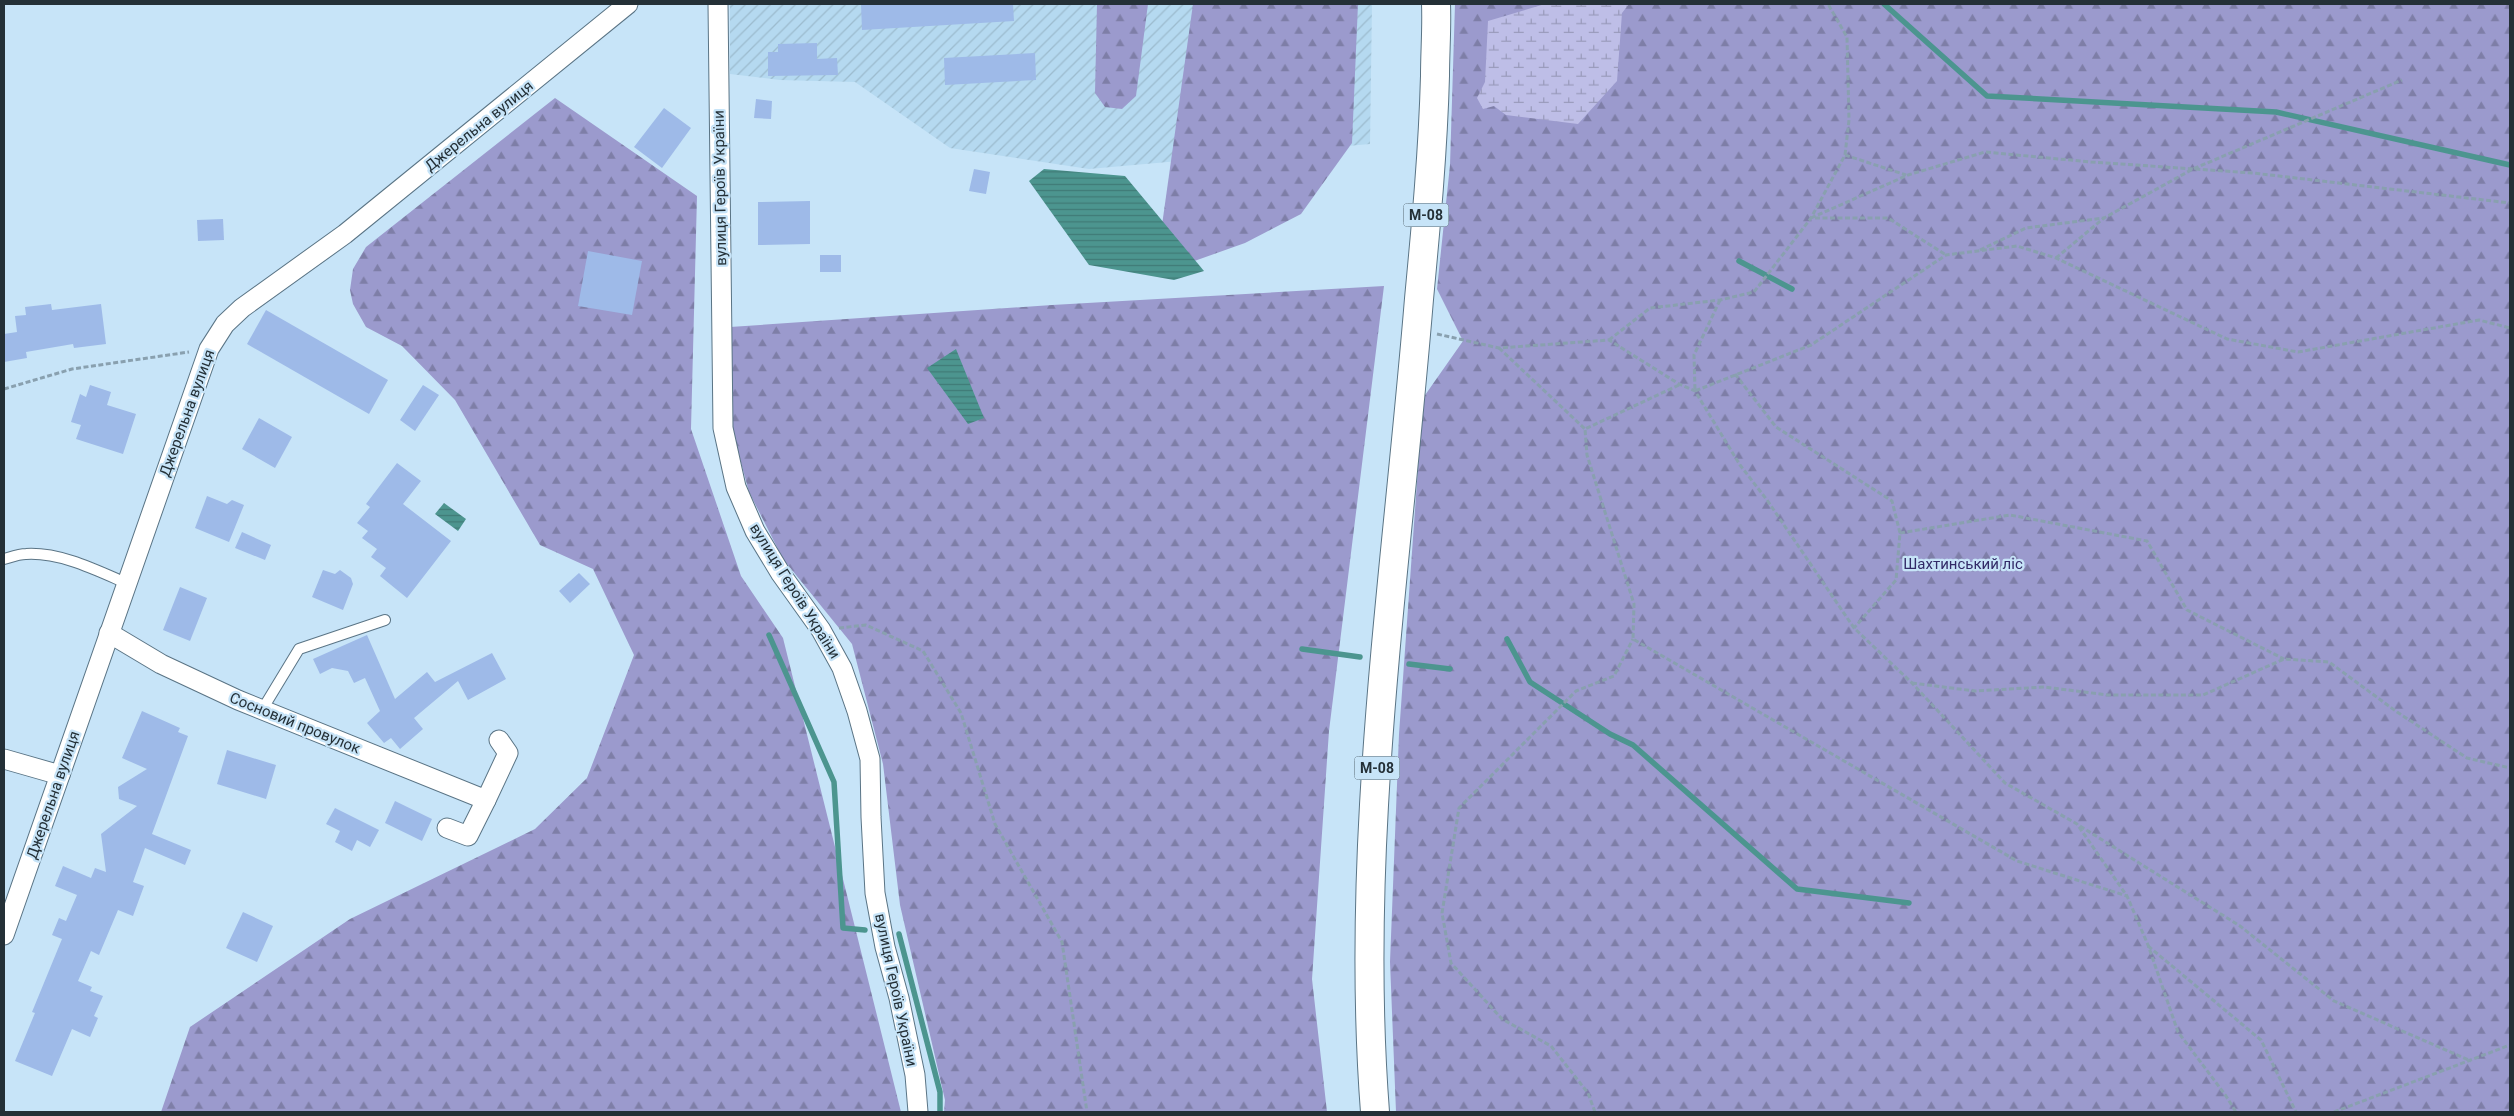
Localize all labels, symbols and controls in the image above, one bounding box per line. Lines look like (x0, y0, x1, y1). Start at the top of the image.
street label: Джерельна вулиця (421, 77, 537, 175)
street label: вулиця Героїв України (710, 110, 730, 266)
road number: М-08 (1404, 204, 1448, 226)
street label: Джерельна вулиця (156, 347, 218, 479)
street label: вулиця Героїв України (746, 520, 844, 662)
park label: Шахтинський ліс (1903, 555, 2023, 573)
street label: Сосновий провулок (227, 689, 363, 757)
street label: Джерельна вулиця (23, 729, 83, 861)
road number: М-08 (1354, 756, 1400, 780)
street label: вулиця Героїв України (871, 912, 921, 1068)

